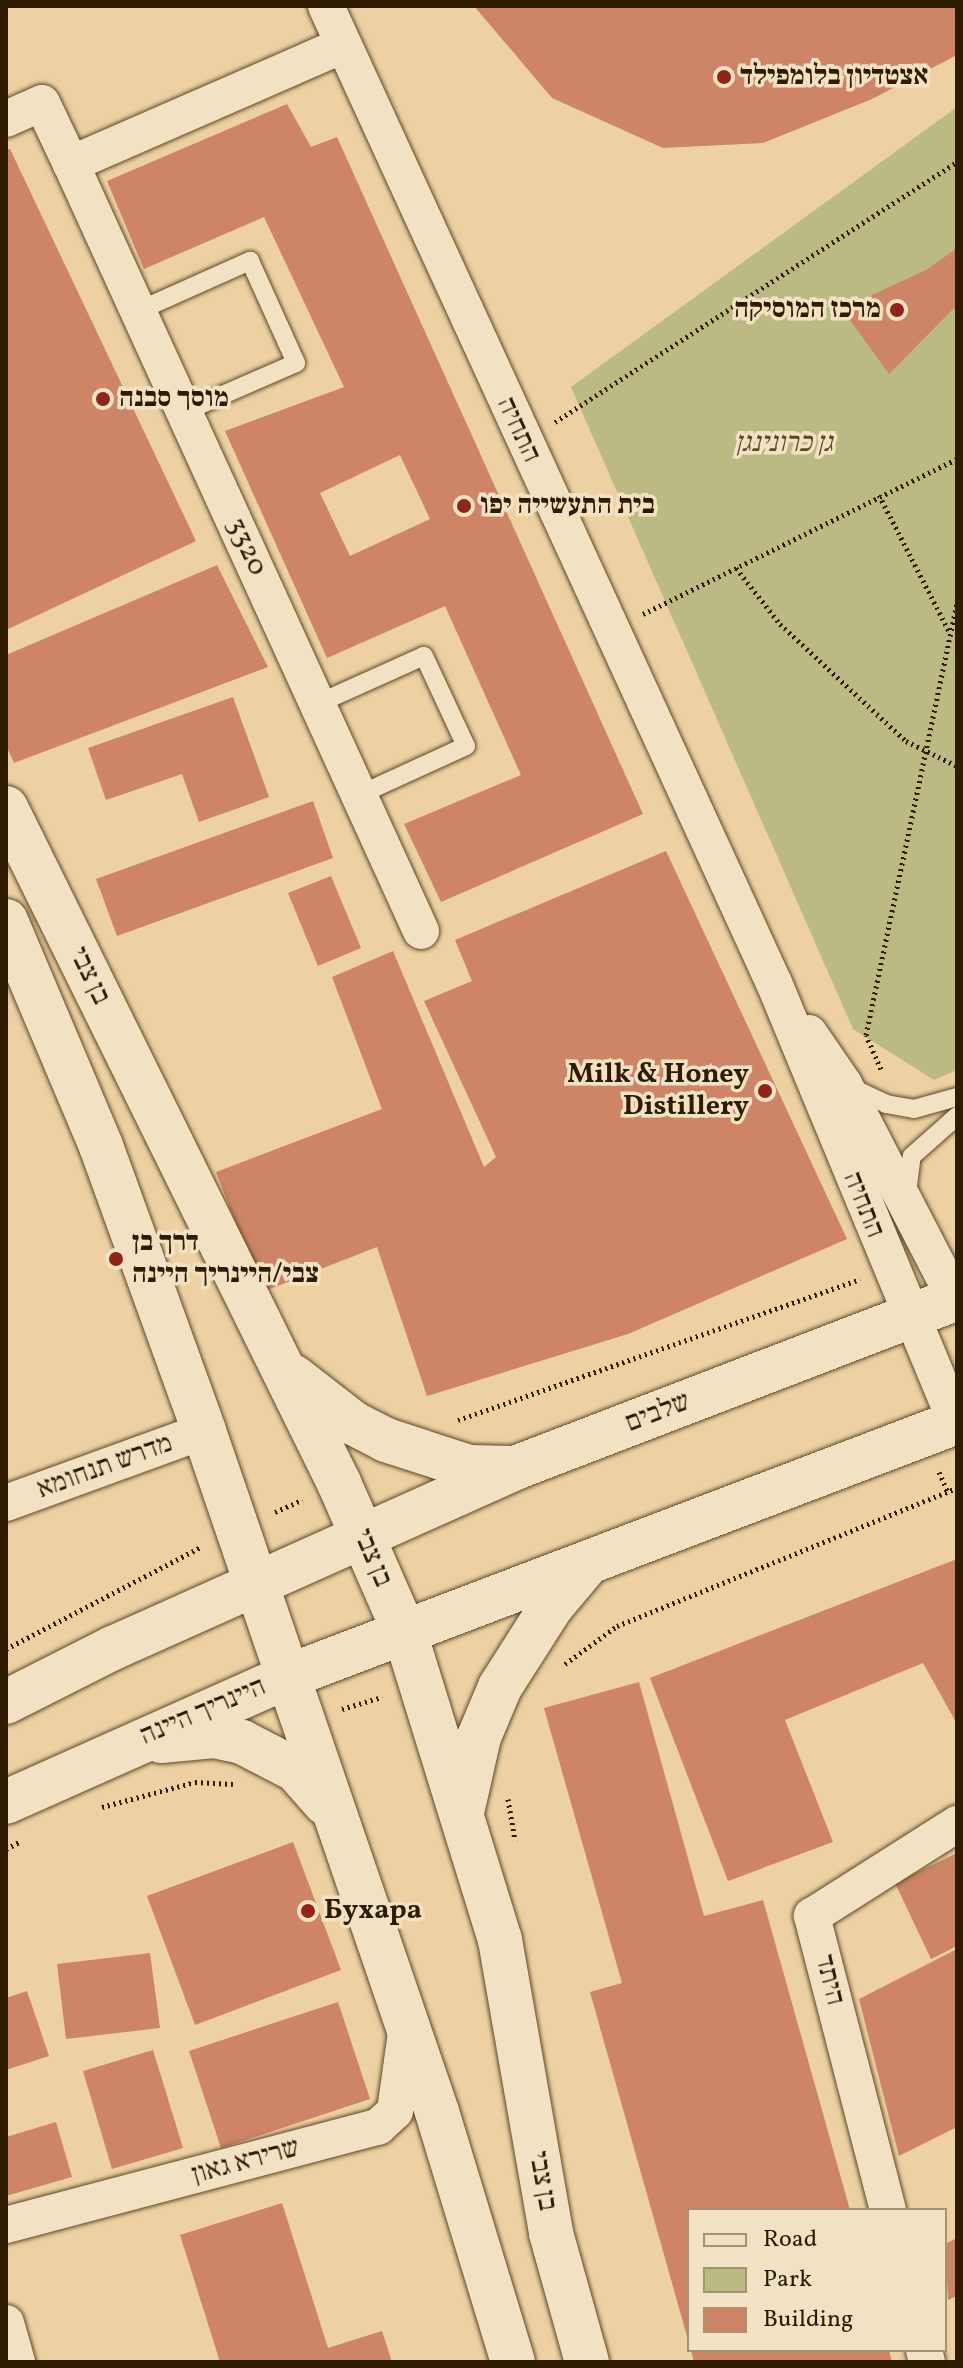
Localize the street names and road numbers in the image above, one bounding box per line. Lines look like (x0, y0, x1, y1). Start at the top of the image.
street label: התחיה (488, 392, 548, 468)
street label: 3320 (218, 513, 274, 581)
street label: בן צבי (61, 942, 117, 1010)
street label: התחיה (835, 1167, 891, 1243)
street label: שלבים (621, 1385, 695, 1441)
street label: מדרש תנחומא (33, 1427, 177, 1507)
street label: בן צבי (345, 1524, 399, 1592)
street label: היינריך היינה (135, 1670, 271, 1754)
street label: היתד (807, 1951, 851, 2009)
street label: שרירא גאון (189, 2132, 303, 2192)
street label: בן צבי (520, 2149, 564, 2213)

